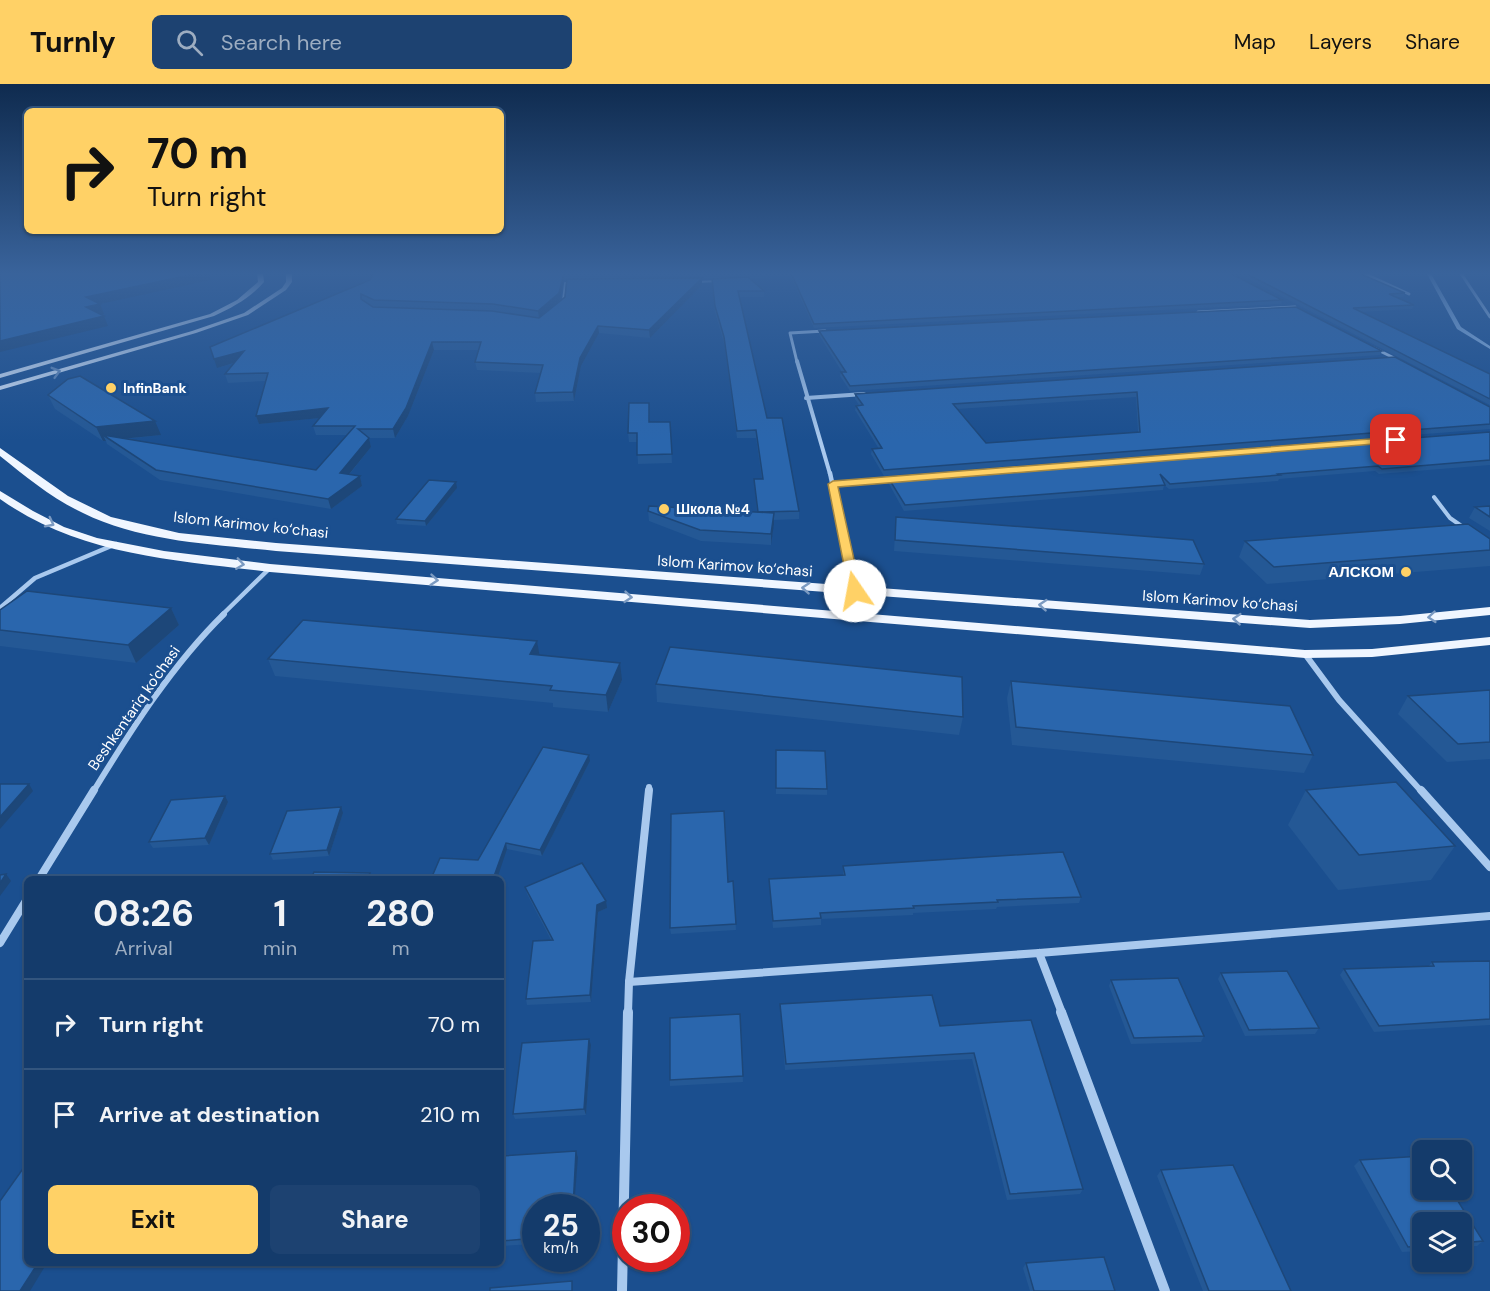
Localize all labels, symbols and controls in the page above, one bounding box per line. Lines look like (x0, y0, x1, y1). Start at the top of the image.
search box (152, 15, 572, 69)
text: Turnly (30, 24, 116, 61)
icon: search (173, 26, 206, 59)
text: Search here (221, 28, 342, 57)
text: Map (1234, 28, 1276, 56)
text: Layers (1309, 28, 1372, 56)
text: Share (1405, 28, 1460, 56)
text: 70 m (147, 126, 248, 181)
icon: right (48, 132, 126, 210)
text: Turn right (147, 179, 267, 214)
one-way arrow (50, 367, 61, 379)
place label: InfinBank (123, 379, 187, 397)
marker: InfinBank (104, 381, 118, 395)
pin (1370, 414, 1421, 465)
icon: arrive (1379, 423, 1412, 456)
place label: Школа №4 (676, 500, 750, 518)
marker: Школа №4 (657, 502, 671, 516)
street label: Islom Karimov ko‘chasi (173, 507, 329, 543)
one-way arrow (44, 516, 55, 527)
street label: Islom Karimov ko‘chasi (657, 551, 813, 581)
one-way arrow (235, 558, 244, 570)
position arrow (823, 559, 887, 623)
place label: АЛСКОМ (1328, 562, 1394, 582)
marker: АЛСКОМ (1399, 565, 1413, 579)
one-way arrow (430, 573, 439, 586)
one-way arrow (802, 582, 811, 595)
street label: Islom Karimov ko‘chasi (1142, 586, 1298, 616)
one-way arrow (624, 590, 633, 603)
one-way arrow (1038, 598, 1047, 611)
one-way arrow (1427, 610, 1436, 623)
one-way arrow (1233, 612, 1242, 625)
street label: Beshkentariq ko'chasi (83, 642, 185, 774)
text: 08:26 (93, 890, 194, 937)
text: 1 (274, 890, 287, 937)
text: 280 (366, 890, 435, 937)
text: Arrival (114, 935, 173, 961)
text: min (263, 935, 297, 961)
text: m (392, 935, 409, 961)
icon: right (48, 1008, 81, 1041)
text: Turn right (99, 1010, 204, 1039)
text: 70 m (428, 1010, 480, 1039)
icon: arrive (48, 1098, 81, 1131)
text: Arrive at destination (99, 1100, 320, 1129)
text: 210 m (420, 1100, 480, 1129)
map controls (1412, 1140, 1472, 1272)
button: search (1412, 1140, 1472, 1200)
button: Exit (48, 1185, 258, 1254)
button: Share (270, 1185, 480, 1254)
speed limit sign: 30 (612, 1194, 690, 1272)
text: 25 (543, 1206, 579, 1245)
button: layers (1412, 1212, 1472, 1272)
text: km/h (543, 1238, 579, 1258)

